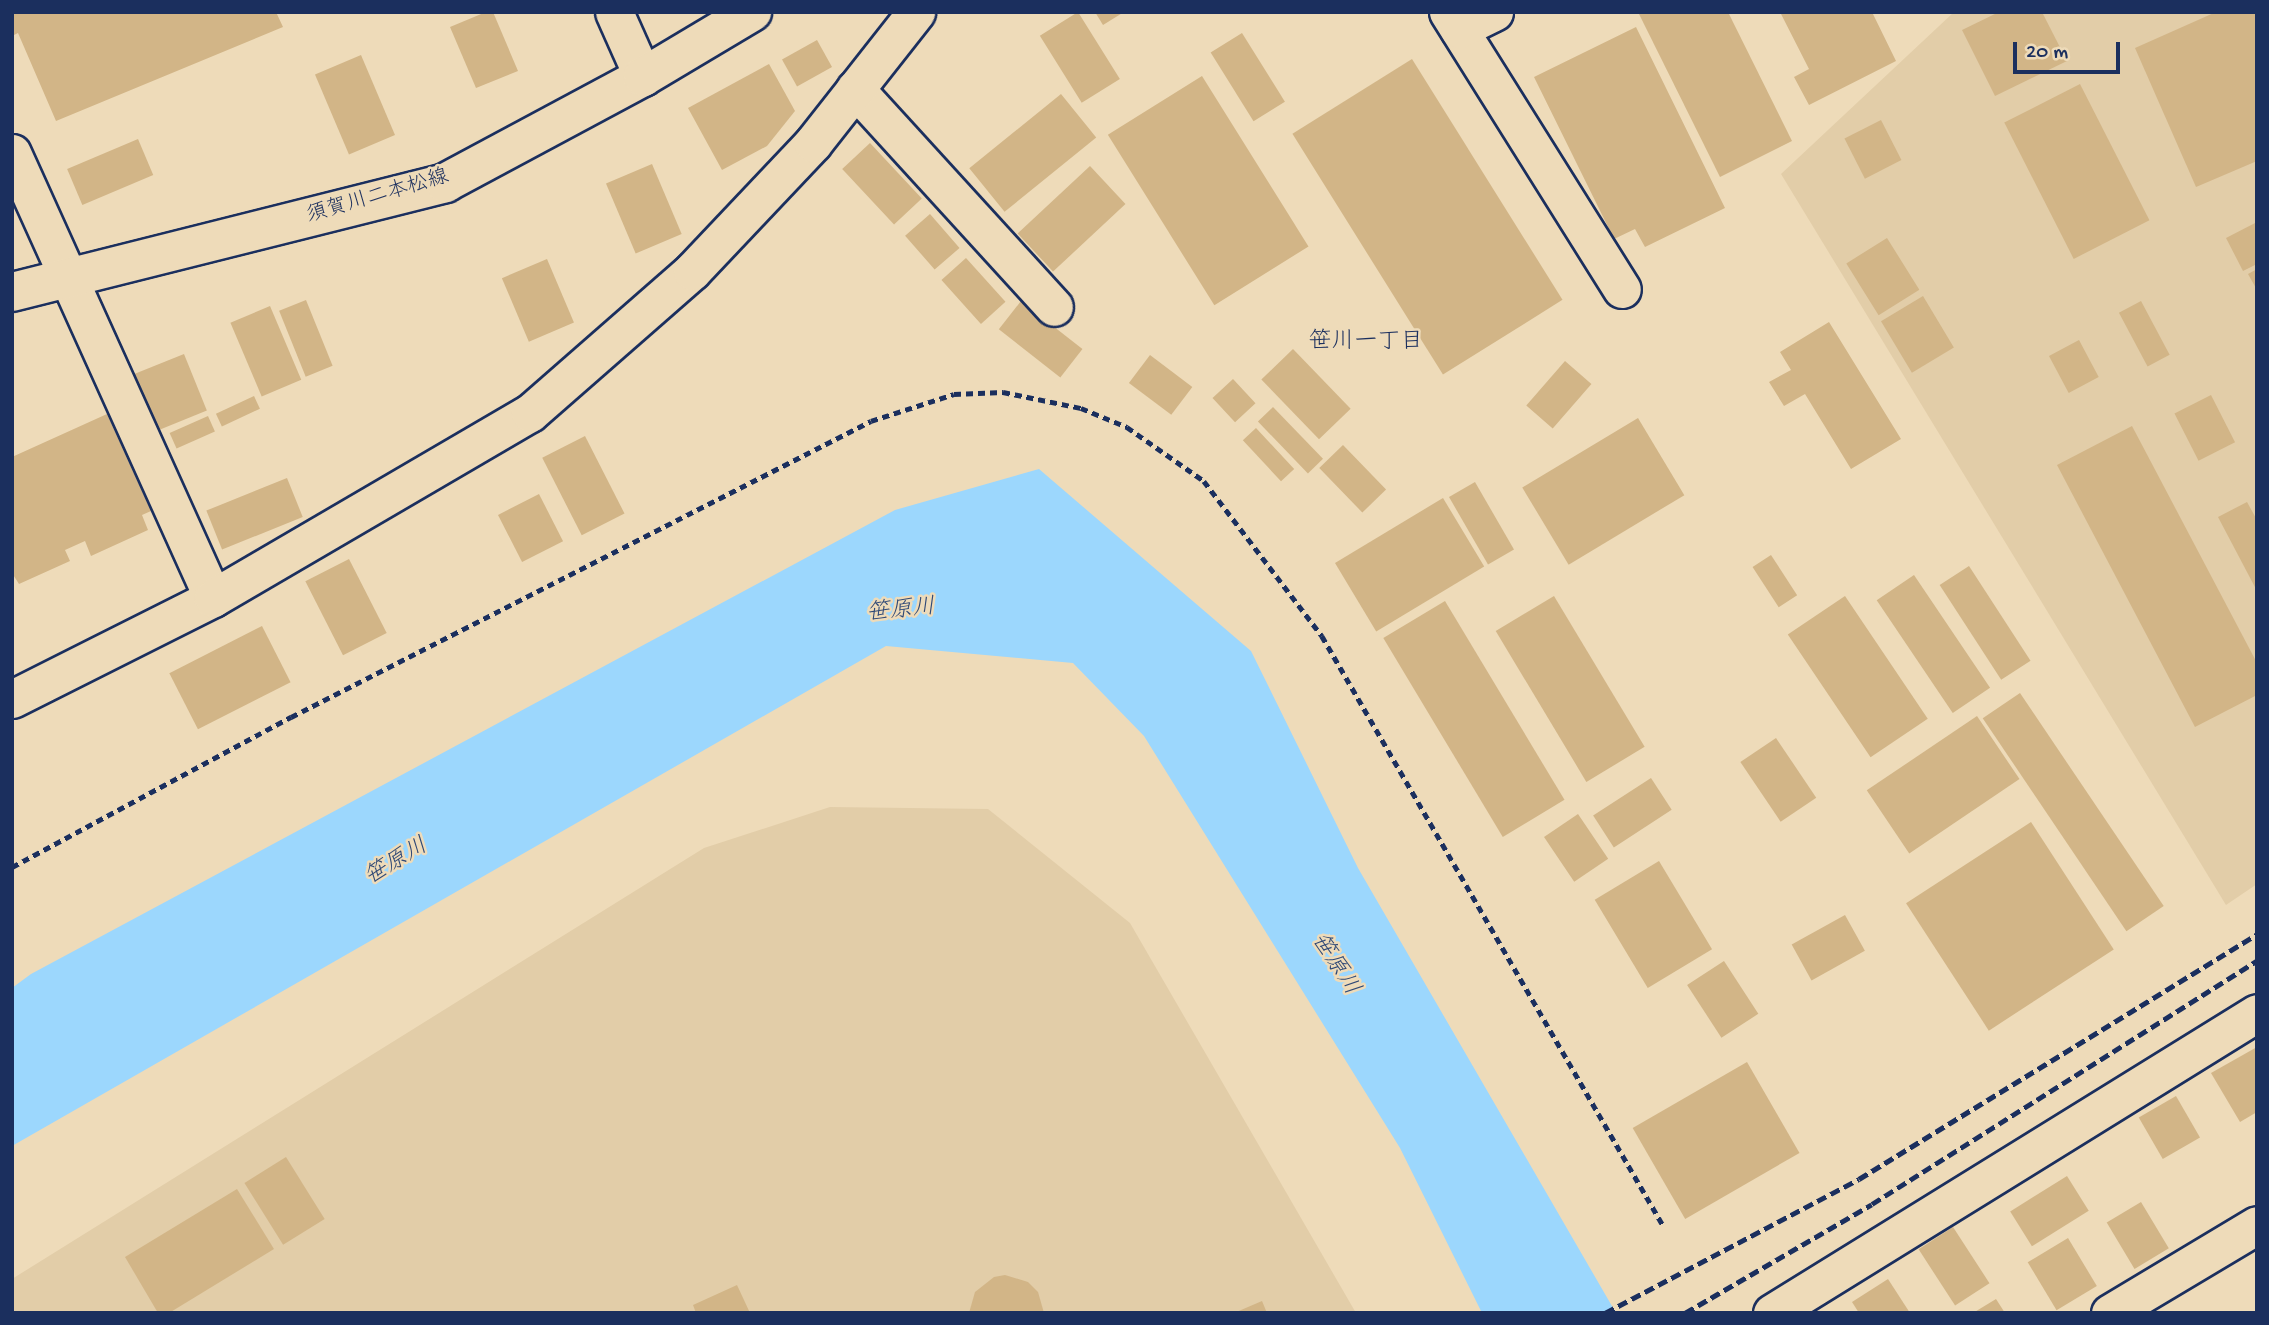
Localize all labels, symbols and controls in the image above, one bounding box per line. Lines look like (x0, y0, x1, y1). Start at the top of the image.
scale bar (2017, 28, 2124, 72)
text: 20 m (2026, 41, 2068, 66)
street label: 須賀川二本松線 (304, 166, 452, 230)
district label: 笹川一丁目 (1309, 329, 1423, 357)
water label: 笹原川 (865, 595, 937, 629)
water label: 笹原川 (360, 833, 434, 893)
water label: 笹原川 (1304, 929, 1364, 1001)

